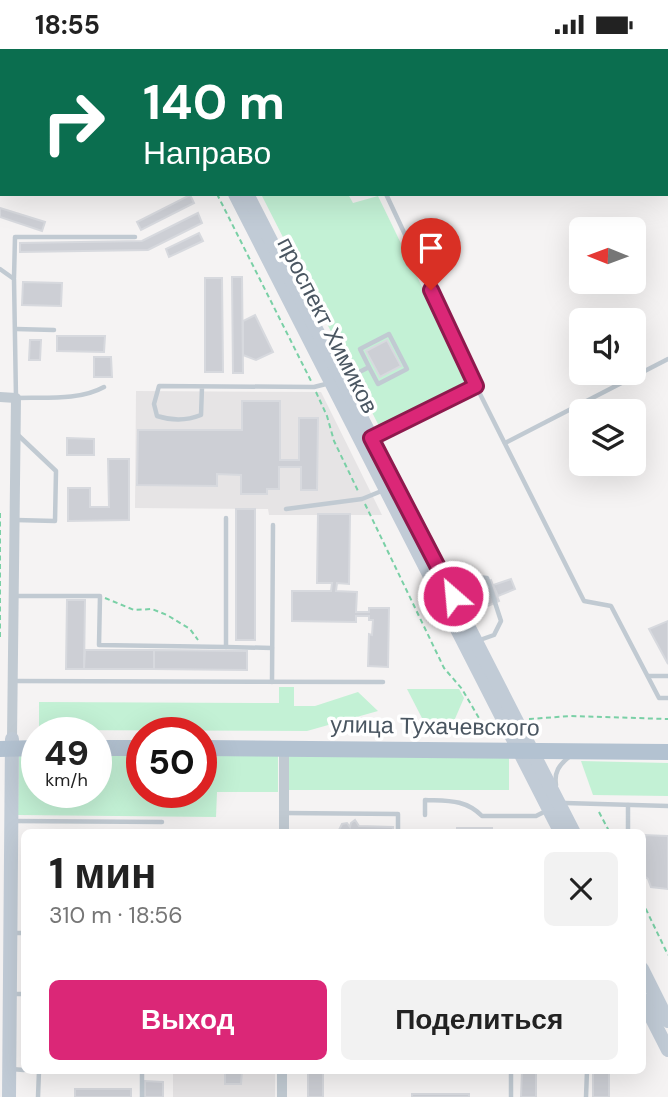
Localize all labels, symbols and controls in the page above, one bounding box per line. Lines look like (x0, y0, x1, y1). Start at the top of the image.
text: 18:55 (35, 8, 100, 42)
text: 140 m (143, 70, 285, 134)
icon: right (28, 77, 119, 168)
text: Направо (143, 132, 271, 174)
north arrow (569, 217, 646, 294)
map controls (569, 217, 646, 476)
pin (401, 218, 461, 290)
icon: arrive (412, 229, 450, 267)
street label: проспект Химиков (271, 232, 385, 418)
button: sound (569, 308, 646, 385)
button: layers (569, 399, 646, 476)
position arrow (416, 559, 490, 633)
street label: улица Тухачевского (330, 709, 540, 743)
speed limit sign: 50 (126, 717, 217, 808)
text: 49 (44, 730, 89, 776)
text: km/h (45, 768, 88, 792)
text: 1 мин (49, 846, 156, 901)
button: close (544, 852, 618, 926)
text: 310 m · 18:56 (49, 900, 183, 930)
button: Выход (49, 980, 327, 1060)
button: Поделиться (341, 980, 618, 1060)

